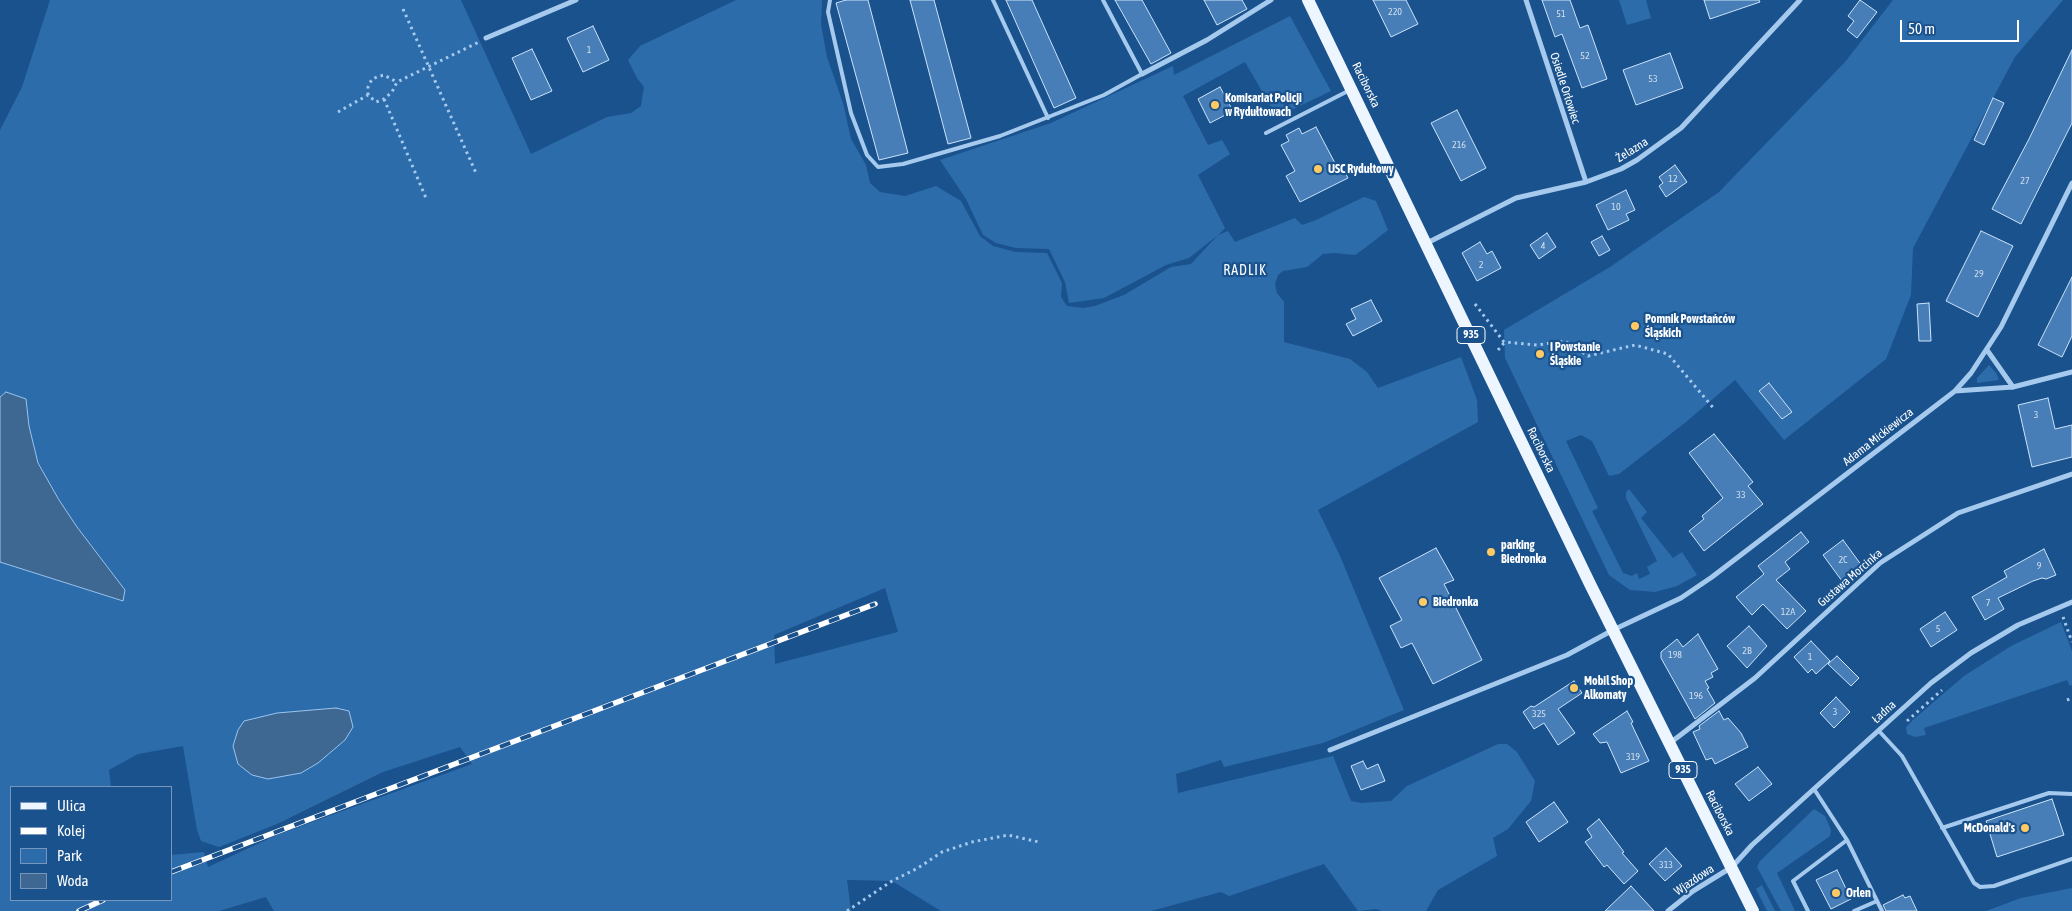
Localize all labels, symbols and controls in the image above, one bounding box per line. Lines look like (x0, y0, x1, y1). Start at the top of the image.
house number: 220 (1388, 6, 1402, 18)
house number: 51 (1556, 8, 1566, 20)
scale bar (1902, 10, 2021, 42)
text: 50 m (1908, 20, 1935, 37)
house number: 1 (587, 44, 591, 56)
house number: 52 (1580, 50, 1590, 62)
street label: Osiedle Orłowiec (1547, 51, 1583, 125)
street label: Raciborska (1349, 60, 1383, 110)
house number: 53 (1648, 73, 1658, 85)
place label: Komisariat Policji w Rydułtowach (1225, 91, 1302, 119)
marker: Komisariat Policji w Rydułtowach (1209, 99, 1221, 111)
street label: Żelazna (1613, 135, 1651, 165)
house number: 216 (1452, 139, 1466, 151)
place label: USC Rydułtowy (1328, 162, 1394, 176)
marker: USC Rydułtowy (1312, 163, 1324, 175)
house number: 12 (1668, 173, 1678, 185)
house number: 27 (2020, 175, 2030, 187)
house number: 10 (1611, 201, 1621, 213)
house number: 4 (1541, 240, 1545, 252)
house number: 2 (1479, 259, 1483, 271)
district label: RADLIK (1222, 263, 1268, 279)
house number: 29 (1974, 268, 1984, 280)
place label: Pomnik Powstańców Śląskich (1645, 312, 1735, 340)
marker: Pomnik Powstańców Śląskich (1629, 320, 1641, 332)
road number: 935 (1457, 326, 1485, 344)
place label: I Powstanie Śląskie (1550, 340, 1600, 368)
marker: I Powstanie Śląskie (1534, 348, 1546, 360)
street label: Adama Mickiewicza (1840, 405, 1916, 469)
house number: 3 (2034, 409, 2038, 421)
street label: Raciborska (1524, 425, 1558, 475)
house number: 33 (1736, 489, 1746, 501)
place label: parking Biedronka (1501, 538, 1546, 566)
marker: parking Biedronka (1485, 546, 1497, 558)
street label: Gustawa Morcinka (1815, 546, 1885, 610)
house number: 2C (1838, 554, 1848, 566)
house number: 9 (2037, 560, 2041, 572)
place label: Biedronka (1433, 595, 1478, 609)
marker: Biedronka (1417, 596, 1429, 608)
house number: 7 (1986, 597, 1990, 609)
house number: 12A (1781, 606, 1795, 618)
house number: 5 (1936, 623, 1940, 635)
house number: 2B (1742, 645, 1752, 657)
house number: 198 (1668, 649, 1682, 661)
house number: 1 (1808, 651, 1812, 663)
place label: Mobil Shop Alkomaty (1584, 674, 1633, 702)
marker: Mobil Shop Alkomaty (1568, 682, 1580, 694)
house number: 196 (1689, 690, 1703, 702)
street label: Ładna (1869, 698, 1899, 726)
house number: 3 (1833, 706, 1837, 718)
house number: 325 (1532, 708, 1546, 720)
house number: 319 (1626, 751, 1640, 763)
road number: 935 (1669, 762, 1697, 778)
legend (10, 786, 172, 901)
street label: Raciborska (1703, 788, 1737, 838)
text: Ulica (57, 797, 86, 814)
place label: McDonald's (1964, 821, 2015, 835)
text: Kolej (57, 822, 85, 839)
marker: McDonald's (2019, 822, 2031, 834)
text: Park (57, 847, 82, 864)
house number: 313 (1659, 859, 1673, 871)
street label: Wjazdowa (1671, 861, 1717, 899)
text: Woda (57, 872, 89, 889)
place label: Orlen (1846, 886, 1871, 900)
marker: Orlen (1830, 887, 1842, 899)

